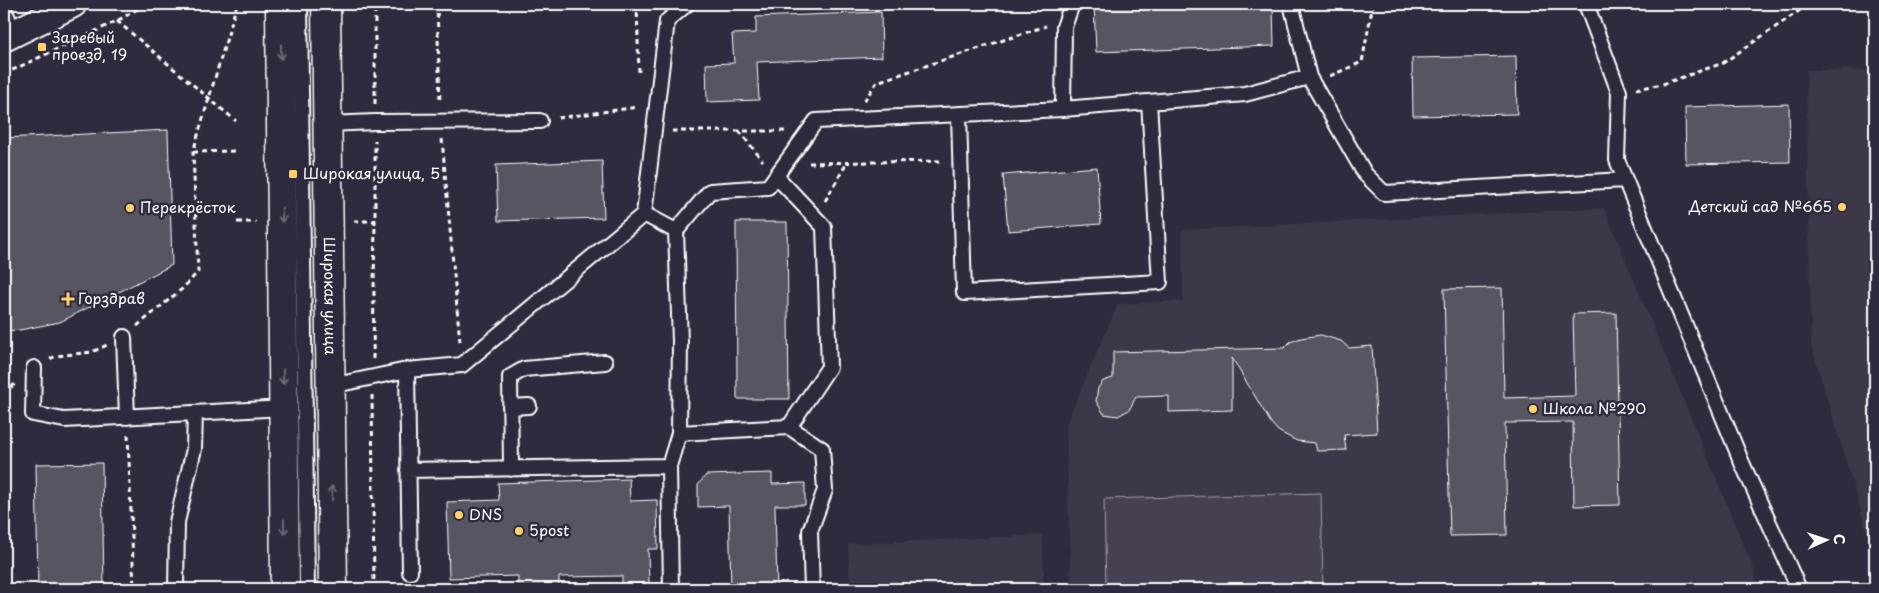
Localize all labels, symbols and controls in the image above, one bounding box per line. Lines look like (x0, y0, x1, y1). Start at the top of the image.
place label: Заревый проезд, 19 (52, 25, 127, 65)
marker: Заревый проезд, 19 (36, 41, 48, 53)
one-way arrow (276, 44, 286, 60)
place label: Широкая улица, 5 (303, 161, 440, 184)
marker: Широкая улица, 5 (287, 168, 299, 180)
place label: Детский сад №665 (1688, 194, 1832, 217)
place label: Перекрёсток (140, 195, 236, 218)
marker: Детский сад №665 (1836, 201, 1848, 213)
marker: Перекрёсток (124, 202, 136, 214)
one-way arrow (277, 206, 287, 223)
street label: Широкая улица (319, 237, 343, 356)
place label: Горздрав (78, 286, 145, 309)
marker: Горздрав (62, 293, 74, 305)
one-way arrow (278, 369, 288, 385)
place label: Школа №290 (1543, 396, 1646, 419)
marker: Школа №290 (1527, 403, 1539, 415)
one-way arrow (327, 485, 337, 501)
place label: DNS (469, 502, 502, 525)
marker: DNS (453, 509, 465, 521)
north arrow (1802, 516, 1852, 566)
place label: 5post (529, 518, 569, 541)
one-way arrow (280, 519, 289, 535)
marker: 5post (513, 525, 525, 537)
text: С (1829, 533, 1850, 545)

